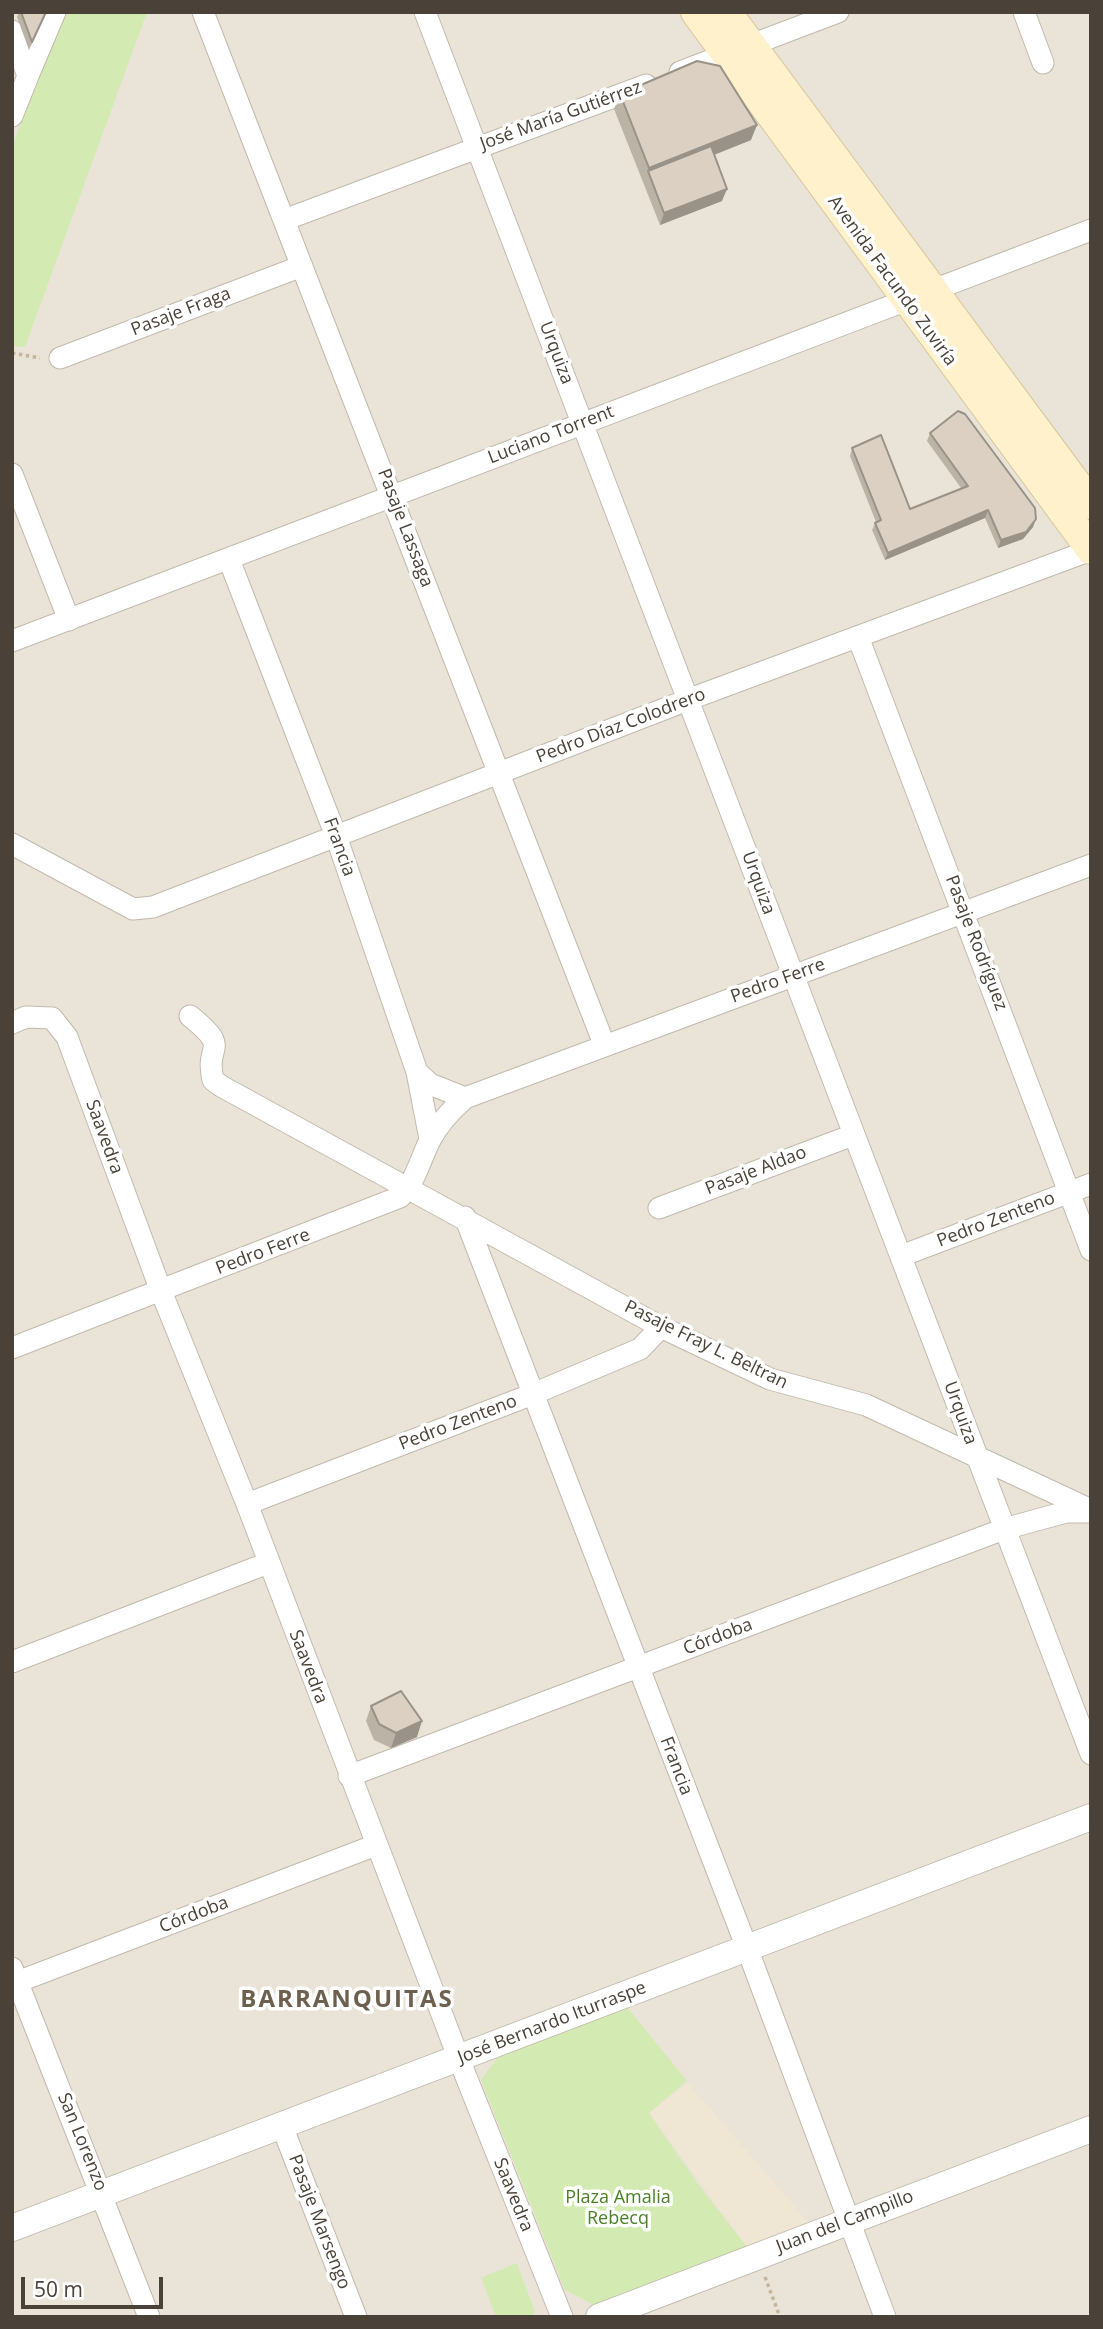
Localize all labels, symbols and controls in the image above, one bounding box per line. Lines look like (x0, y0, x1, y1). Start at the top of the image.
street label: José María Gutiérrez (477, 77, 645, 155)
street label: Avenida Facundo Zuviría (823, 192, 961, 370)
street label: Pasaje Fraga (128, 283, 234, 341)
street label: Urquiza (534, 319, 578, 387)
street label: Luciano Torrent (485, 401, 617, 469)
street label: Pasaje Lassaga (373, 466, 437, 590)
street label: Pedro Díaz Colodrero (533, 684, 709, 768)
street label: Francia (318, 815, 360, 879)
street label: Urquiza (737, 849, 779, 917)
street label: Pasaje Rodríguez (940, 872, 1012, 1014)
street label: Pedro Ferre (728, 954, 828, 1008)
street label: Saavedra (81, 1097, 127, 1177)
street label: Pasaje Aldao (702, 1142, 810, 1200)
street label: Pedro Zenteno (934, 1188, 1058, 1252)
street label: Pedro Ferre (213, 1224, 313, 1280)
street label: Pasaje Fray L. Beltran (621, 1296, 791, 1394)
street label: Urquiza (939, 1379, 981, 1447)
street label: Pedro Zenteno (396, 1391, 520, 1455)
street label: Córdoba (680, 1614, 756, 1660)
street label: Saavedra (284, 1627, 332, 1707)
street label: Francia (655, 1734, 697, 1798)
street label: Córdoba (156, 1892, 232, 1938)
street label: José Bernardo Iturraspe (455, 1977, 649, 2069)
district label: BARRANQUITAS (242, 1986, 452, 2014)
street label: San Lorenzo (53, 2090, 111, 2194)
street label: Pasaje Marsengo (283, 2152, 355, 2292)
street label: Saavedra (488, 2155, 538, 2235)
street label: Juan del Campillo (773, 2186, 917, 2258)
park label: Plaza Amalia Rebecq (565, 2187, 671, 2230)
scale bar (24, 2262, 166, 2306)
text: 50 m (34, 2275, 83, 2303)

